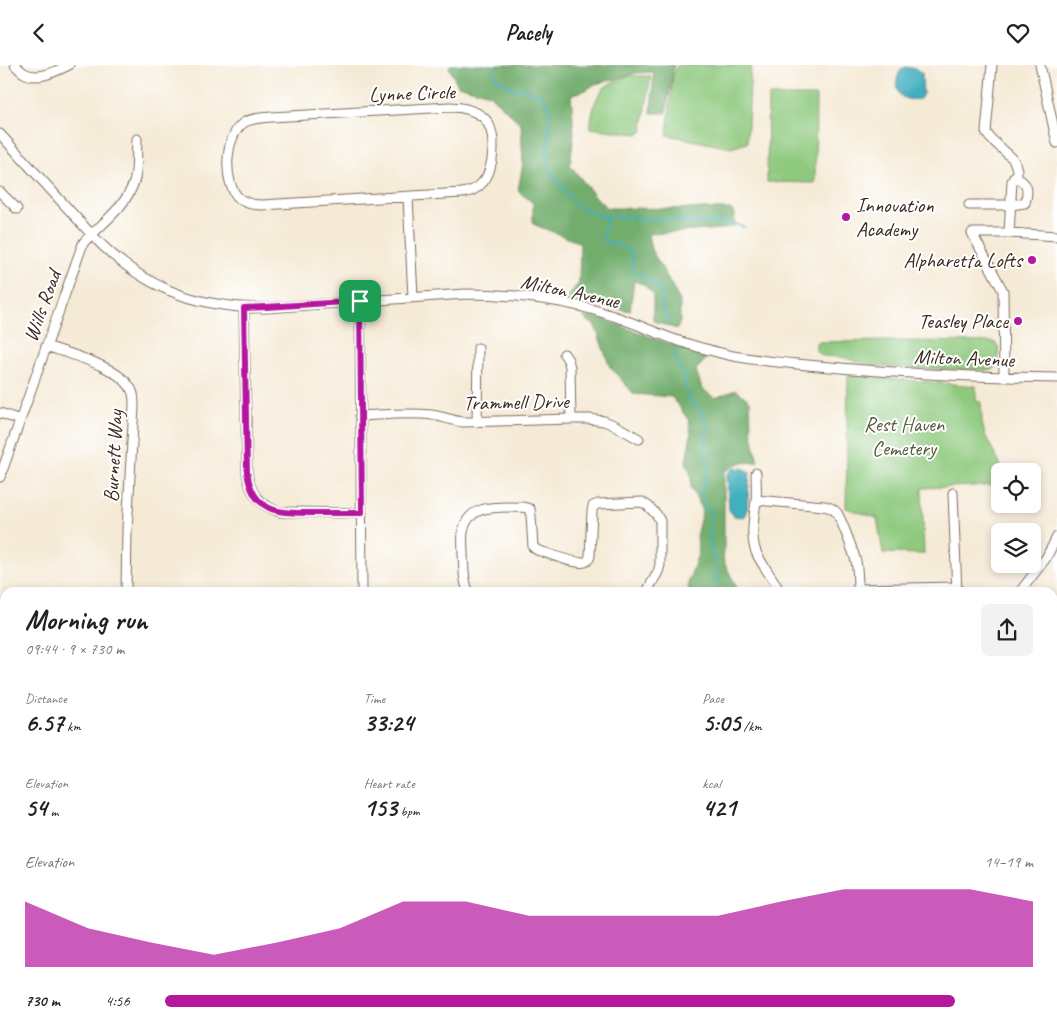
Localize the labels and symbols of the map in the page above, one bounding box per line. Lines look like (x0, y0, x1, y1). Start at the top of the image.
street label: Lynne Circle (369, 78, 457, 107)
place label: Innovation Academy (856, 192, 934, 242)
marker: Innovation Academy (840, 211, 852, 223)
place label: Alpharetta Lofts (904, 247, 1024, 273)
marker: Alpharetta Lofts (1026, 254, 1038, 266)
street label: Wills Road (17, 263, 68, 345)
street label: Milton Avenue (518, 268, 623, 314)
pin (339, 280, 381, 322)
place label: Teasley Place (918, 308, 1009, 334)
marker: Teasley Place (1012, 315, 1024, 327)
street label: Milton Avenue (914, 343, 1016, 373)
street label: Trammell Drive (463, 388, 571, 416)
street label: Burnett Way (98, 407, 128, 503)
park label: Rest Haven Cemetery (864, 411, 945, 461)

